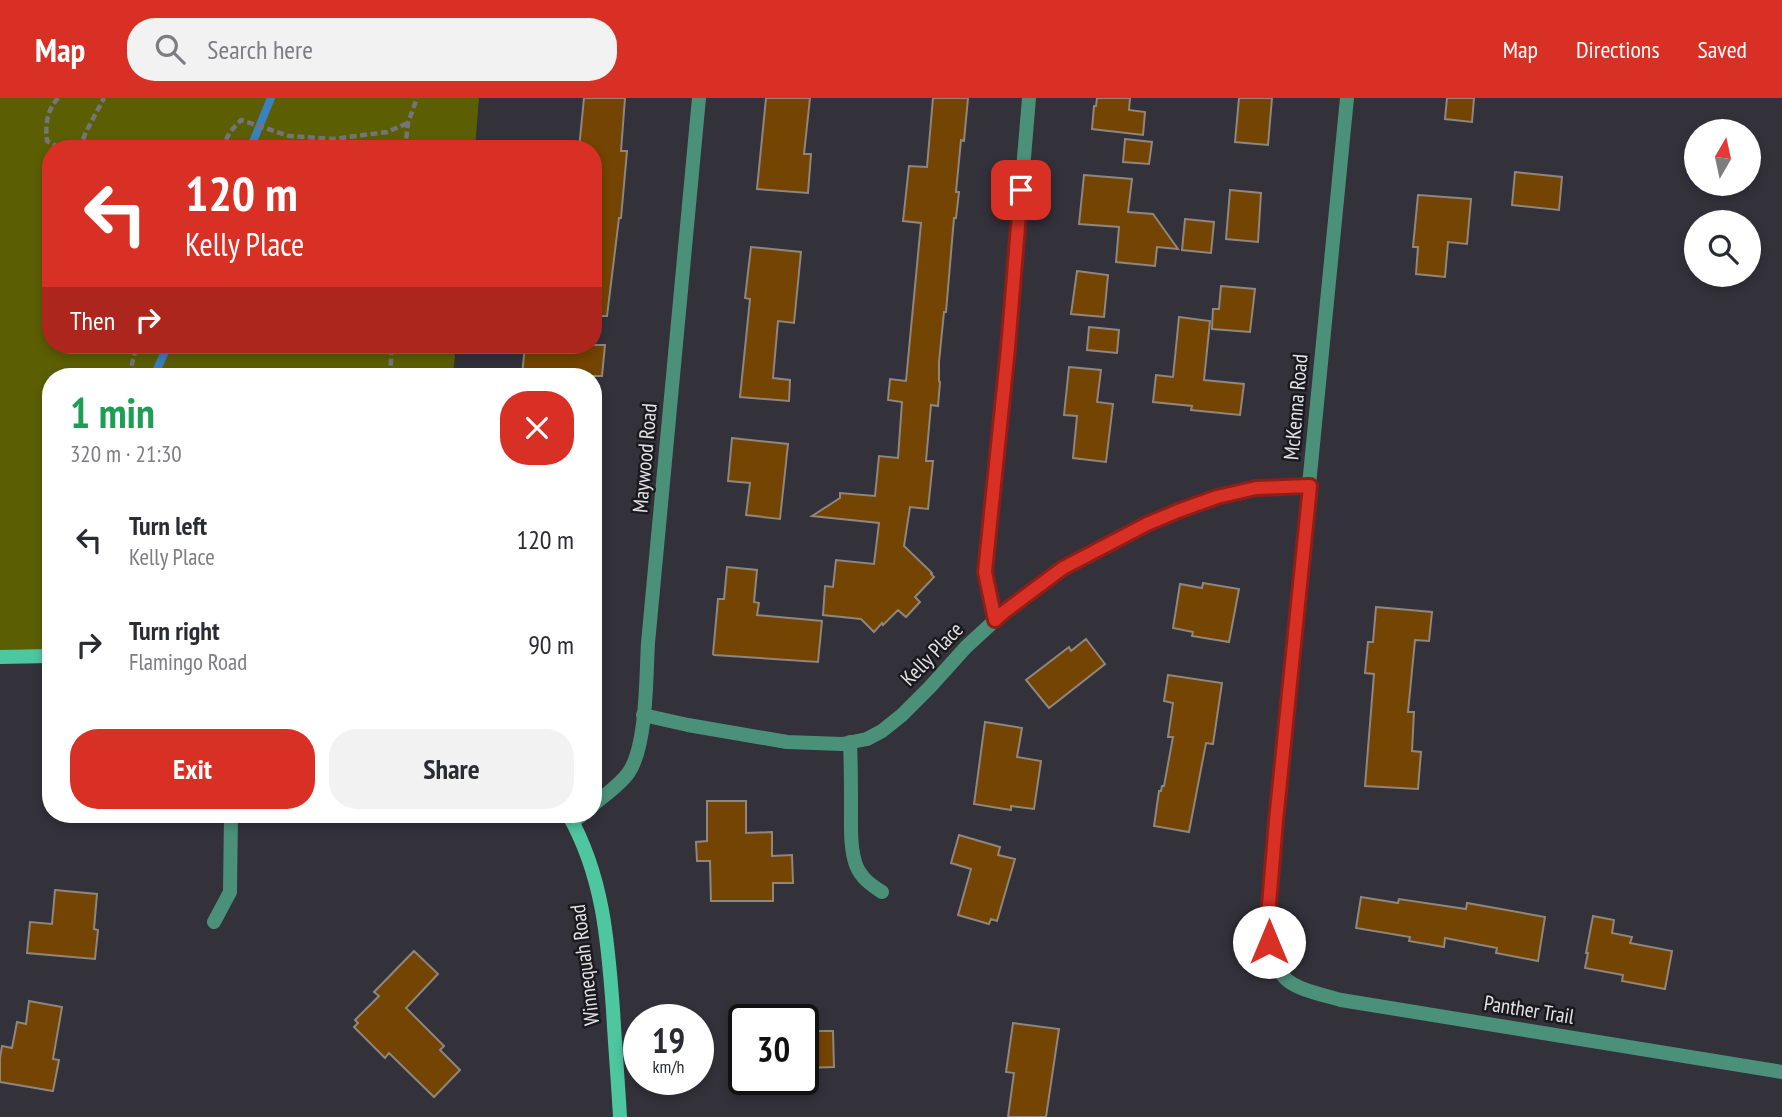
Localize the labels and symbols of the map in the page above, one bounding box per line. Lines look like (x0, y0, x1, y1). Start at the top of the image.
north arrow (1684, 119, 1760, 196)
pin (991, 160, 1051, 220)
street label: McKenna Road (1277, 353, 1314, 461)
street label: Maywood Road (626, 402, 663, 514)
street label: Kelly Place (895, 616, 969, 691)
street label: Winnequah Road (564, 903, 605, 1027)
position arrow (1232, 905, 1306, 979)
street label: Panther Trail (1482, 989, 1576, 1030)
speed limit sign: 30 (728, 1004, 819, 1095)

